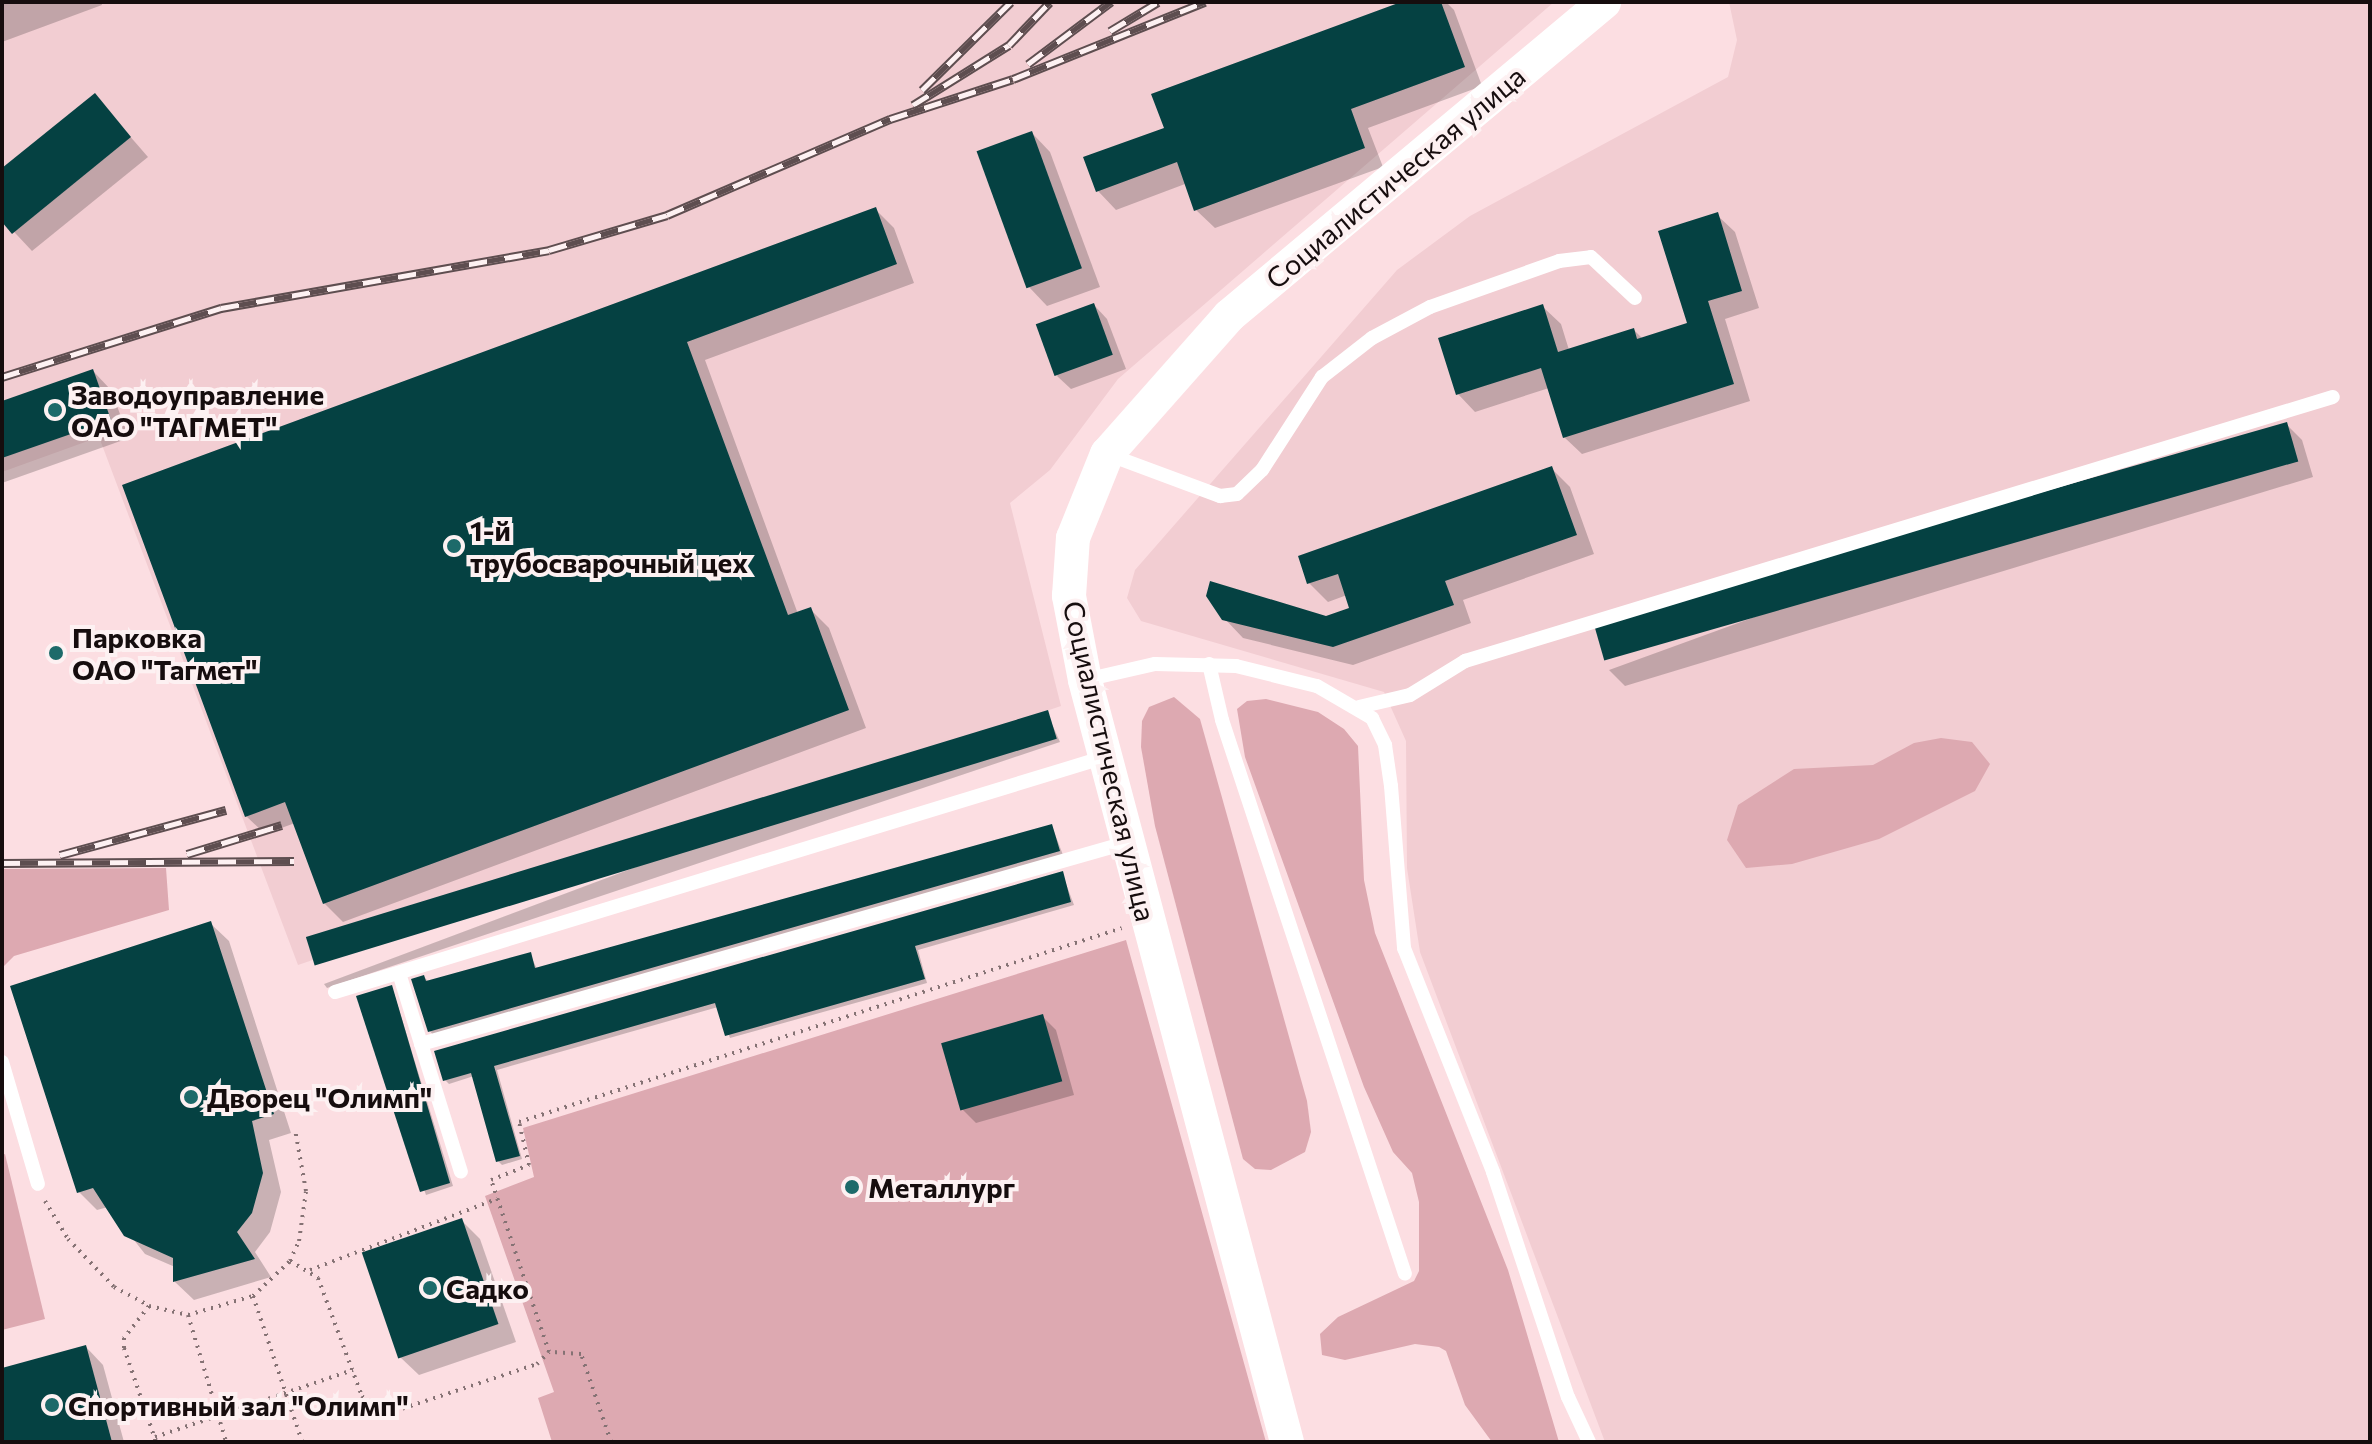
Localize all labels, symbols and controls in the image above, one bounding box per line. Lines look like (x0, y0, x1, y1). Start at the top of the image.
street label: Социалистическая улица (1259, 59, 1531, 295)
place label: Заводоуправление ОАО "ТАГМЕТ" (71, 377, 324, 443)
marker: Заводоуправление ОАО "ТАГМЕТ" (46, 401, 64, 419)
place label: 1-й трубосварочный цех (470, 513, 748, 579)
marker: 1-й трубосварочный цех (445, 537, 463, 555)
street label: Социалистическая улица (1057, 598, 1163, 924)
place label: Парковка ОАО "Тагмет" (72, 620, 258, 686)
marker: Парковка ОАО "Тагмет" (47, 644, 65, 662)
place label: Дворец "Олимп" (207, 1080, 432, 1114)
marker: Дворец "Олимп" (182, 1088, 200, 1106)
place label: Металлург (868, 1170, 1015, 1204)
marker: Металлург (843, 1178, 861, 1196)
place label: Садко (446, 1271, 529, 1305)
marker: Садко (421, 1279, 439, 1297)
place label: Спортивный зал "Олимп" (68, 1388, 409, 1422)
marker: Спортивный зал "Олимп" (43, 1396, 61, 1414)

